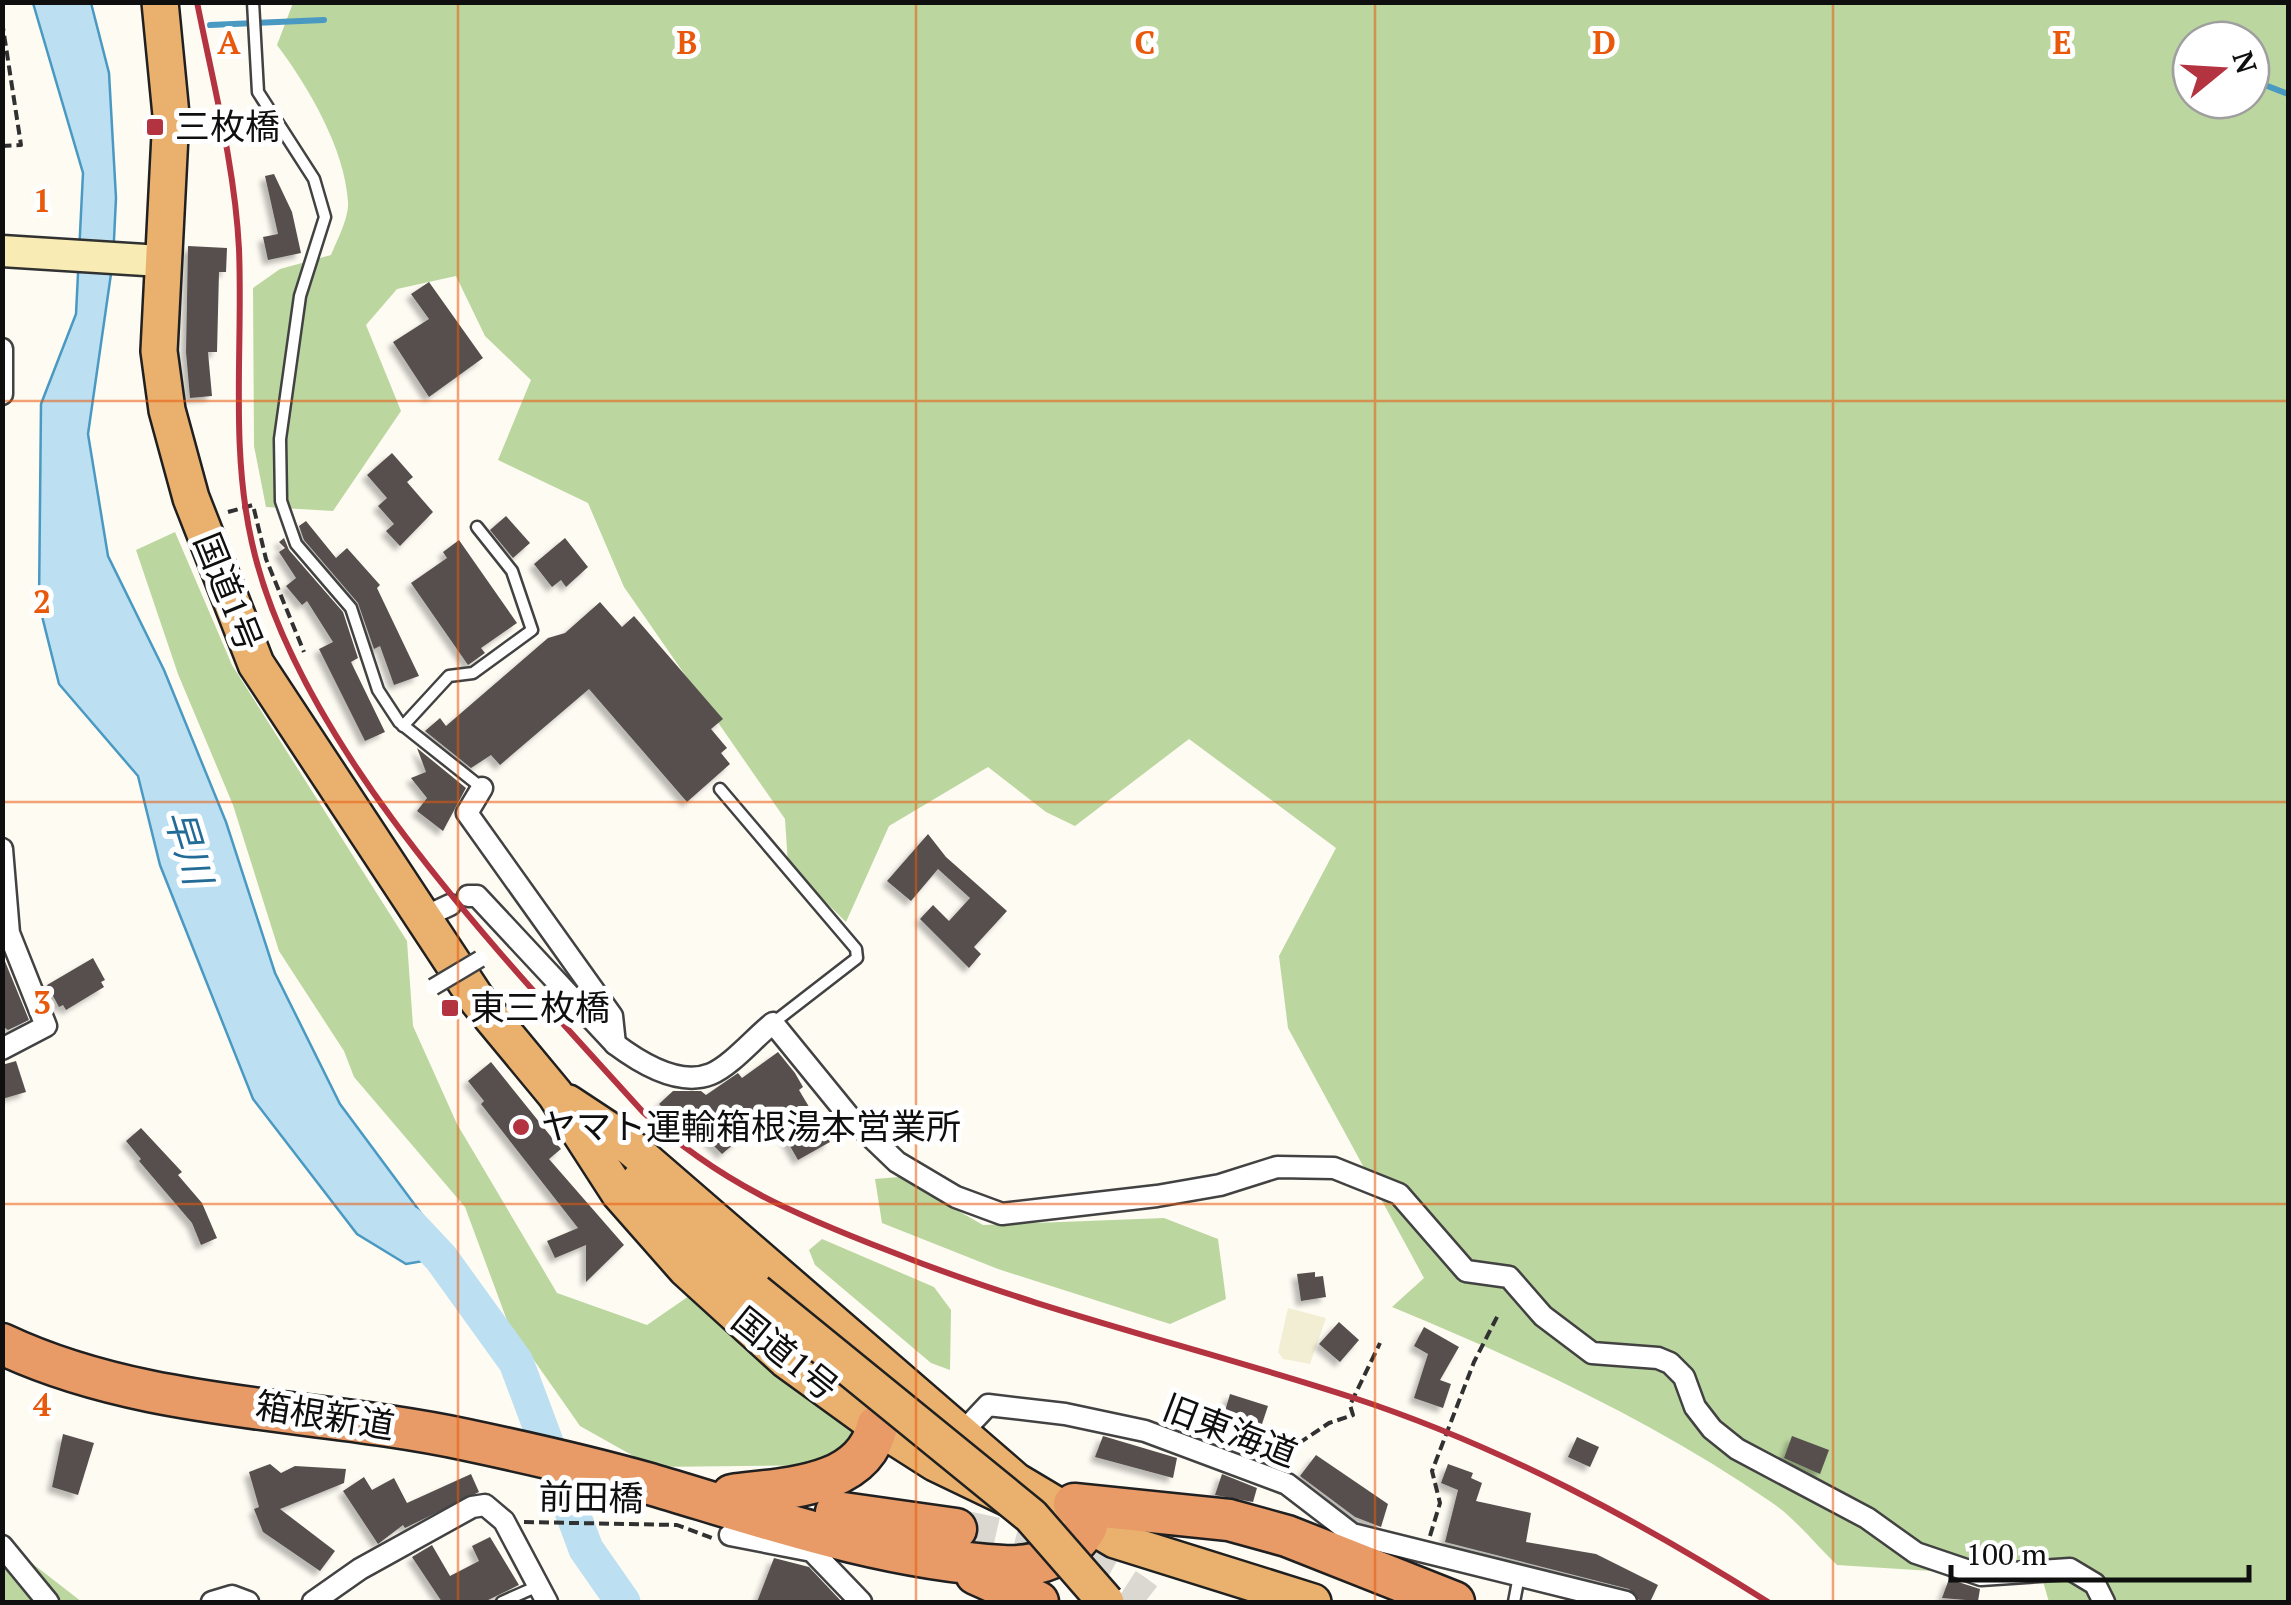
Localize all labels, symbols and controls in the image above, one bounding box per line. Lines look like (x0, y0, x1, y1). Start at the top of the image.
north arrow (2171, 20, 2271, 120)
text: A (217, 21, 241, 63)
text: B (677, 21, 697, 63)
text: C (1135, 21, 1155, 63)
text: D (1592, 21, 1616, 63)
text: E (2052, 21, 2072, 63)
text: N (2224, 46, 2266, 78)
place label: 三枚橋 (175, 103, 280, 149)
marker: 三枚橋 (144, 116, 166, 138)
text: 1 (33, 179, 51, 221)
street label: 国道1号 (184, 526, 273, 658)
text: 2 (33, 580, 51, 622)
water label: 早川 (154, 803, 225, 894)
text: 3 (33, 981, 51, 1023)
place label: 東三枚橋 (470, 984, 610, 1030)
marker: 東三枚橋 (439, 997, 461, 1019)
place label: ヤマト運輸箱根湯本営業所 (541, 1103, 961, 1149)
marker: ヤマト運輸箱根湯本営業所 (510, 1116, 532, 1138)
street label: 国道1号 (723, 1296, 848, 1410)
street label: 箱根新道 (252, 1381, 398, 1449)
text: 4 (33, 1383, 51, 1425)
street label: 旧東海道 (1157, 1384, 1304, 1477)
street label: 前田橋 (538, 1473, 644, 1521)
scale bar (1951, 1520, 2248, 1582)
text: 100 m (1966, 1534, 2047, 1574)

